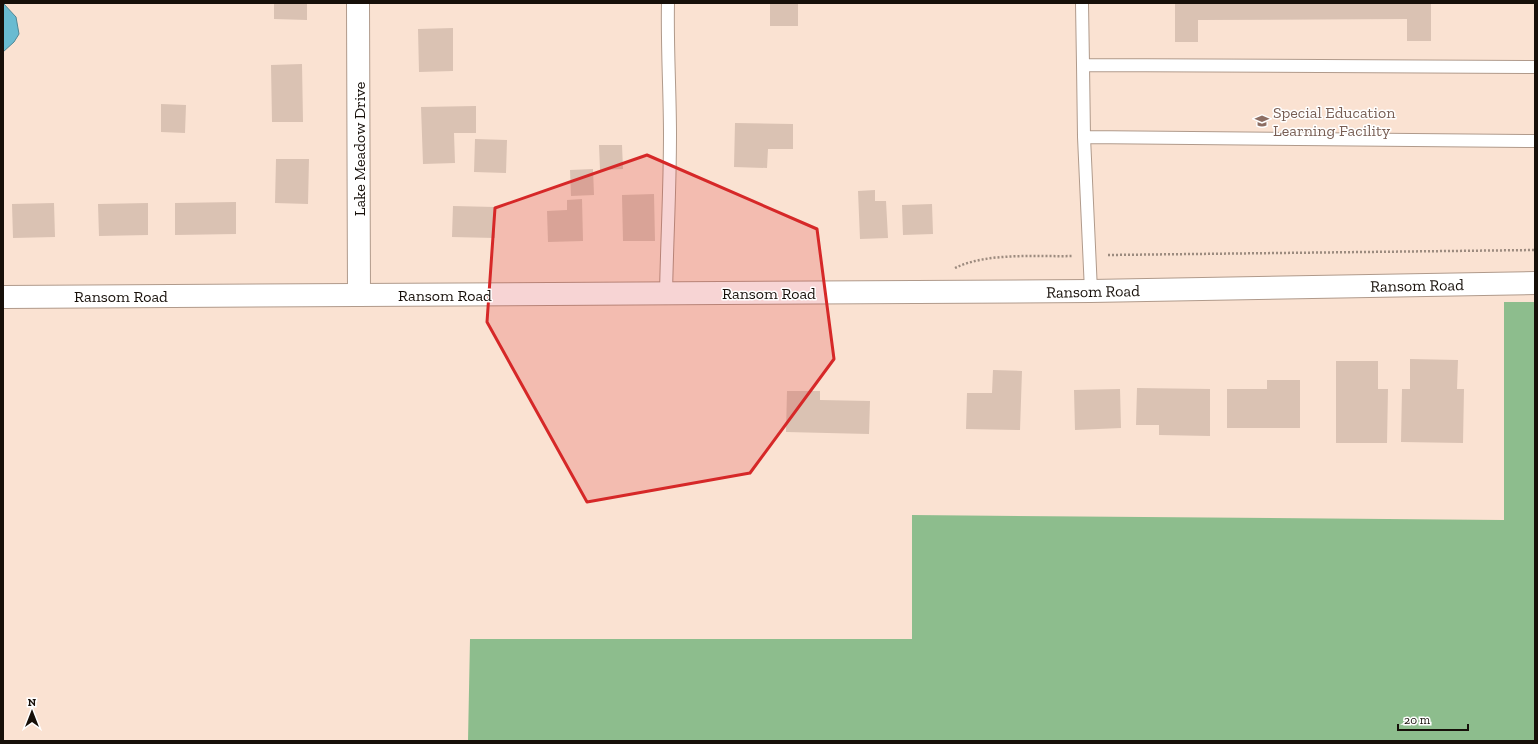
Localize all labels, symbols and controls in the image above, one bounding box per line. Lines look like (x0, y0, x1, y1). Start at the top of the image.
street label: Lake Meadow Drive (350, 82, 369, 216)
place label: Special Education Learning Facility (1273, 103, 1396, 140)
school or university icon: Special Education Learning Facility (1254, 113, 1270, 129)
street label: Ransom Road (1370, 275, 1464, 296)
street label: Ransom Road (1046, 281, 1140, 302)
street label: Ransom Road (722, 284, 816, 303)
street label: Ransom Road (398, 286, 492, 305)
street label: Ransom Road (74, 287, 168, 306)
north arrow (12, 692, 52, 732)
text: N (28, 696, 37, 709)
scale bar (1398, 706, 1468, 732)
text: 20 m (1404, 713, 1431, 727)

